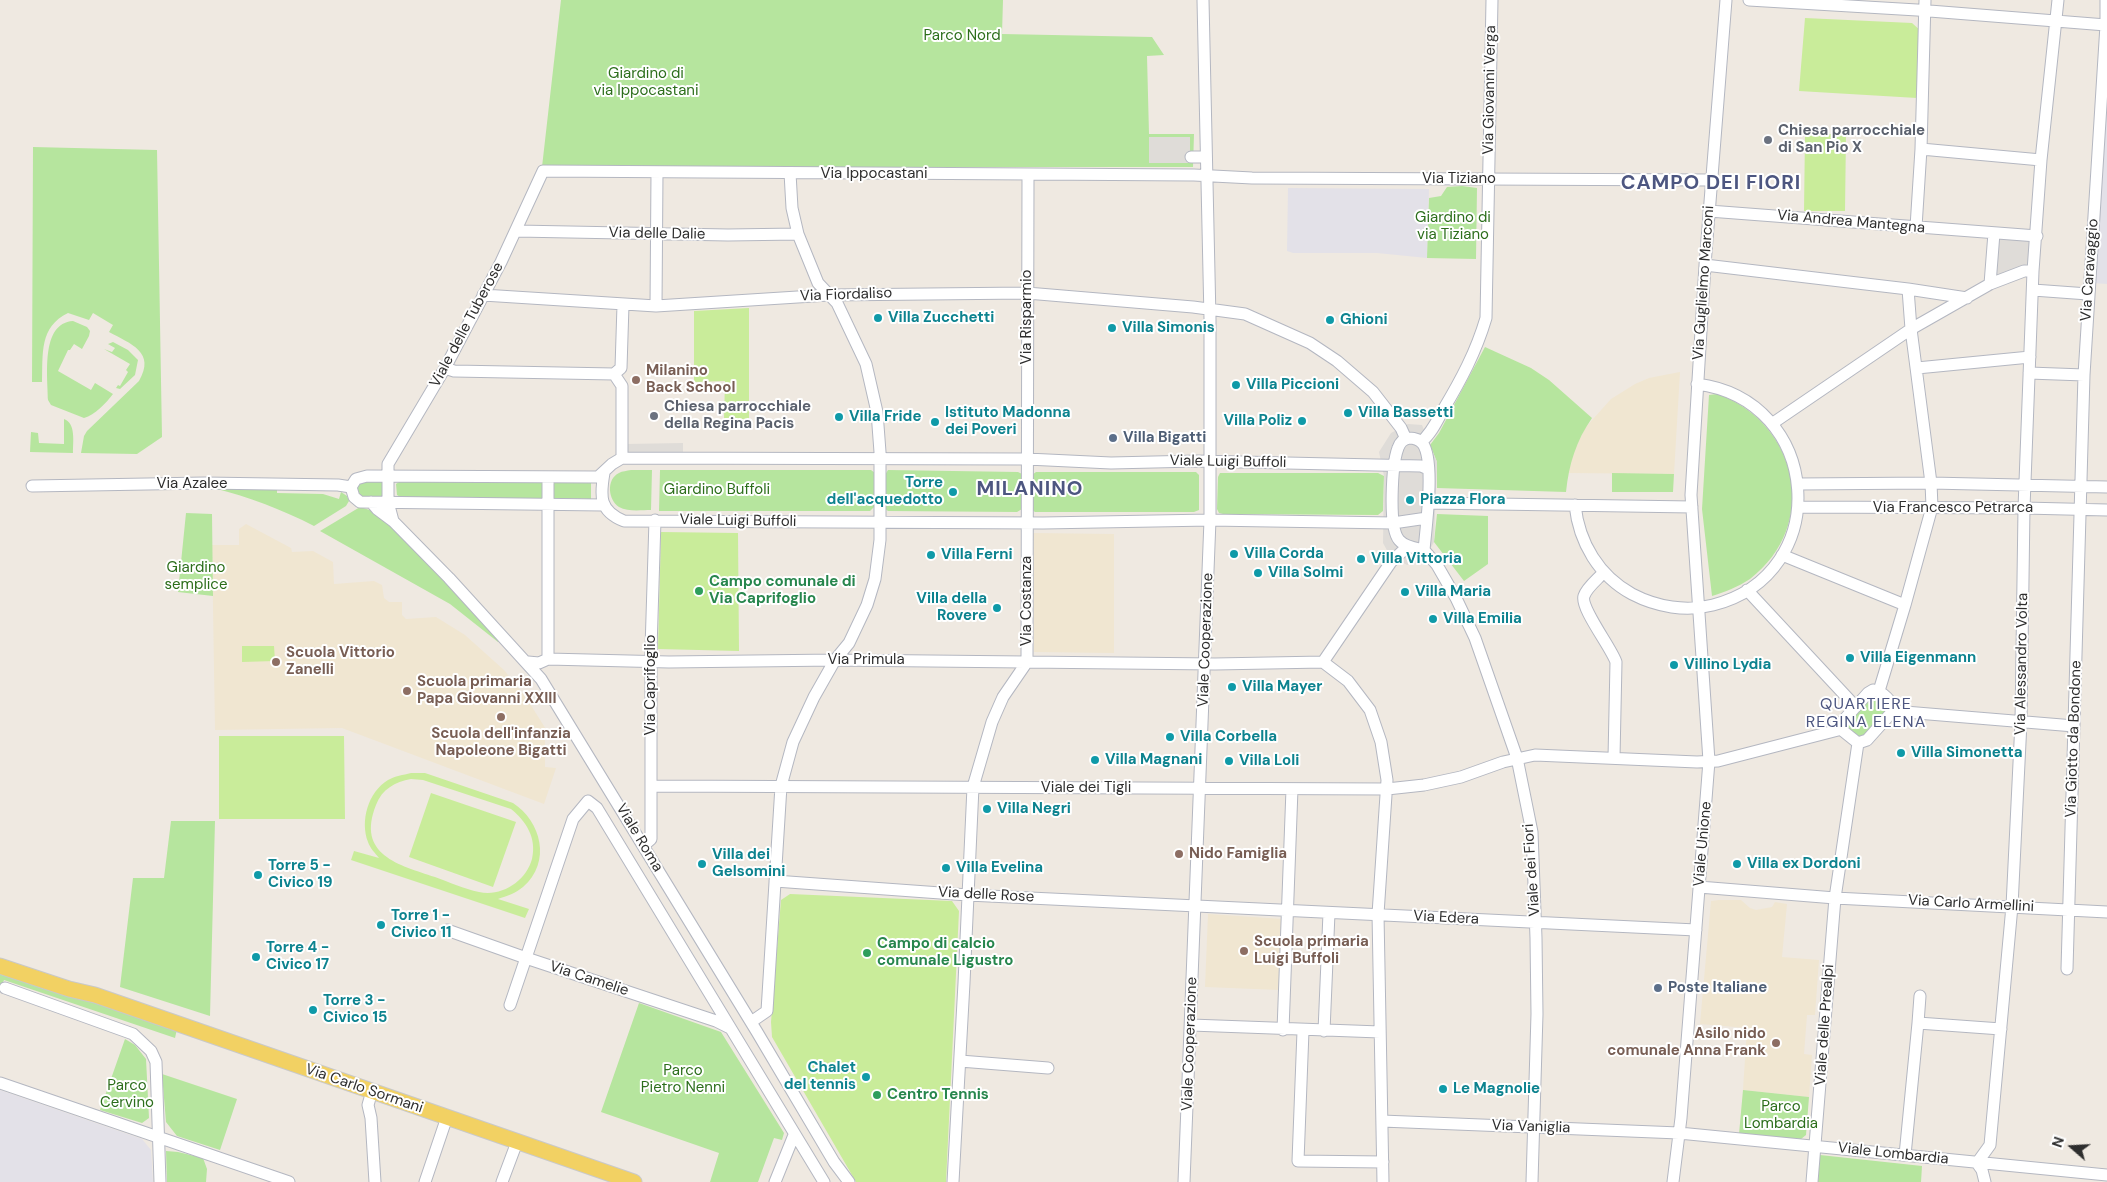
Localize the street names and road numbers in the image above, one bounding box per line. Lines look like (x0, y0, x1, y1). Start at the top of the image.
street label: Via Giovanni Verga (1480, 25, 1500, 155)
street label: Via Ippocastani (820, 165, 928, 183)
street label: Via Tiziano (1422, 170, 1496, 188)
street label: Via Guglielmo Marconi (1690, 205, 1718, 361)
street label: Via Andrea Mantegna (1776, 207, 1926, 237)
street label: Via Caravaggio (2077, 218, 2103, 322)
street label: Via delle Dalie (608, 224, 706, 244)
street label: Viale delle Tuberose (426, 259, 508, 391)
street label: Via Risparmio (1018, 270, 1036, 364)
street label: Via Fiordaliso (799, 284, 893, 306)
street label: Viale Luigi Buffoli (1169, 452, 1287, 472)
street label: Via Azalee (156, 475, 228, 493)
street label: Via Francesco Petrarca (1873, 499, 2033, 517)
street label: Viale Luigi Buffoli (679, 511, 797, 531)
street label: Via Costanza (1018, 556, 1036, 646)
street label: Viale Cooperazione (1195, 573, 1217, 707)
street label: Via Alessandro Volta (2012, 593, 2032, 735)
street label: Via Caprifoglio (642, 635, 660, 735)
street label: Via Primula (827, 651, 905, 669)
street label: Via Giotto da Bondone (2062, 660, 2086, 818)
street label: Viale dei Tigli (1041, 779, 1131, 797)
street label: Viale Roma (612, 801, 666, 875)
street label: Viale Unione (1690, 801, 1716, 887)
street label: Viale dei Fiori (1520, 823, 1544, 917)
street label: Via delle Rose (937, 883, 1035, 907)
street label: Via Carlo Armellini (1907, 892, 2035, 916)
street label: Via Edera (1413, 907, 1479, 929)
street label: Via Camelie (547, 958, 631, 1000)
street label: Viale delle Prealpi (1812, 964, 1838, 1086)
street label: Viale Cooperazione (1179, 977, 1201, 1111)
street label: Via Carlo Sormani (303, 1060, 425, 1118)
street label: Via Vaniglia (1491, 1117, 1571, 1137)
street label: Viale Lombardia (1837, 1139, 1949, 1169)

